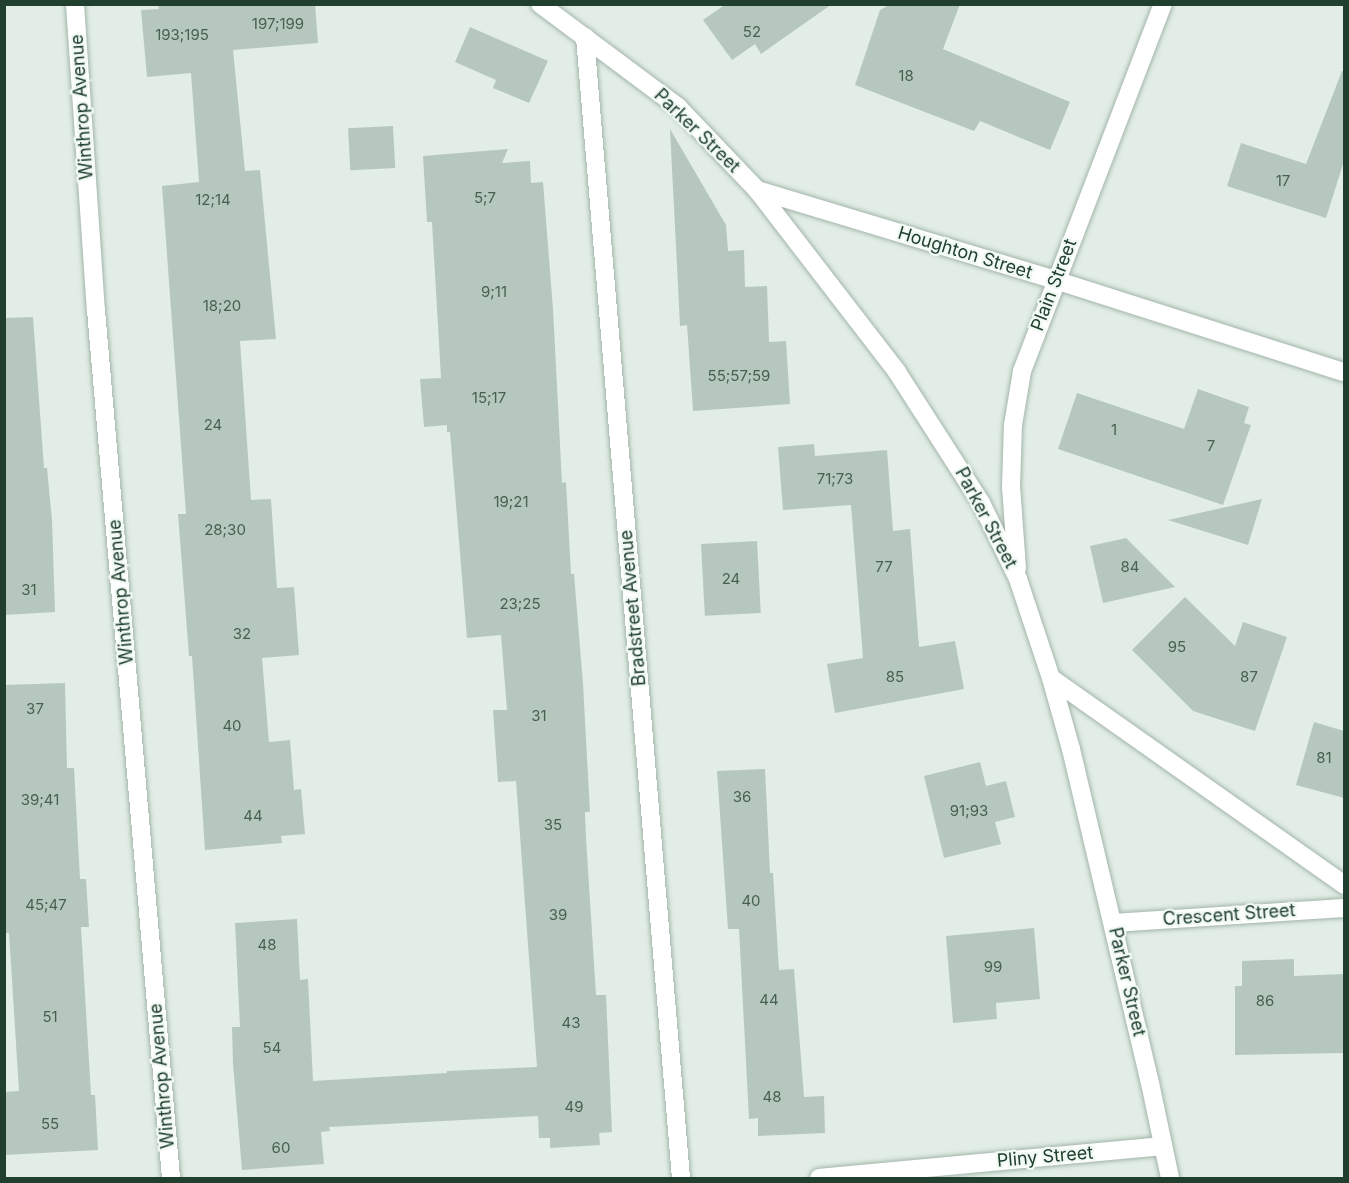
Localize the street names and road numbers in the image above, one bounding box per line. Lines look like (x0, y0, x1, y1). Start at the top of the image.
street label: Winthrop Avenue (66, 34, 98, 180)
street label: Parker Street (649, 85, 745, 177)
street label: Houghton Street (895, 222, 1035, 284)
street label: Plain Street (1027, 236, 1081, 334)
street label: Parker Street (950, 464, 1022, 572)
street label: Winthrop Avenue (104, 518, 138, 666)
street label: Bradstreet Avenue (615, 529, 651, 687)
street label: Crescent Street (1162, 900, 1296, 930)
street label: Parker Street (1104, 925, 1150, 1039)
street label: Winthrop Avenue (145, 1002, 179, 1150)
street label: Pliny Street (996, 1142, 1094, 1172)

